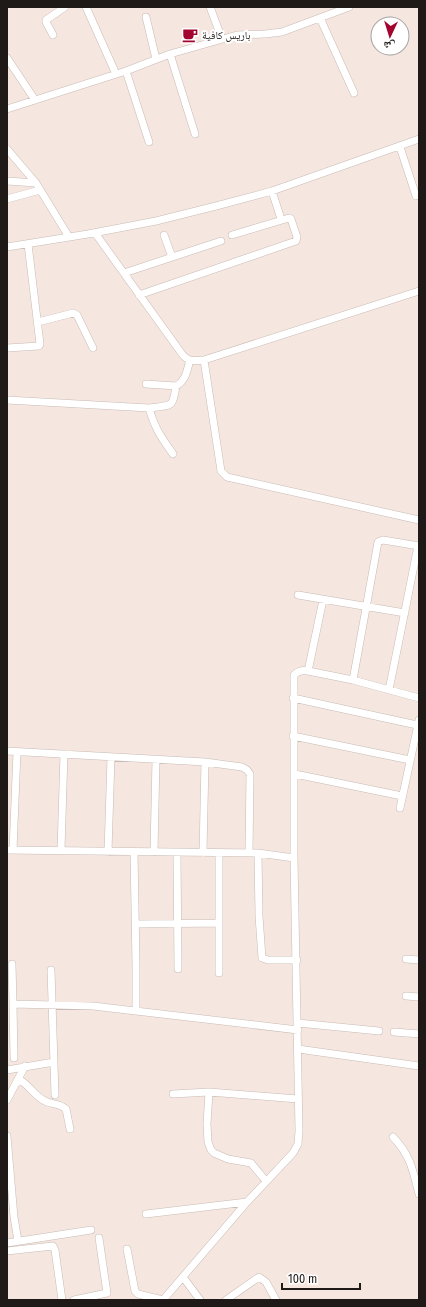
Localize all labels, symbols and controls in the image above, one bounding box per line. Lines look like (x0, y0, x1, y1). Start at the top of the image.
north arrow (370, 16, 410, 56)
cafe icon: باريس كافية (181, 26, 199, 44)
place label: باريس كافية (202, 29, 251, 42)
text: ش (383, 38, 396, 52)
scale bar (282, 1265, 360, 1291)
text: 100 m (288, 1272, 317, 1286)

